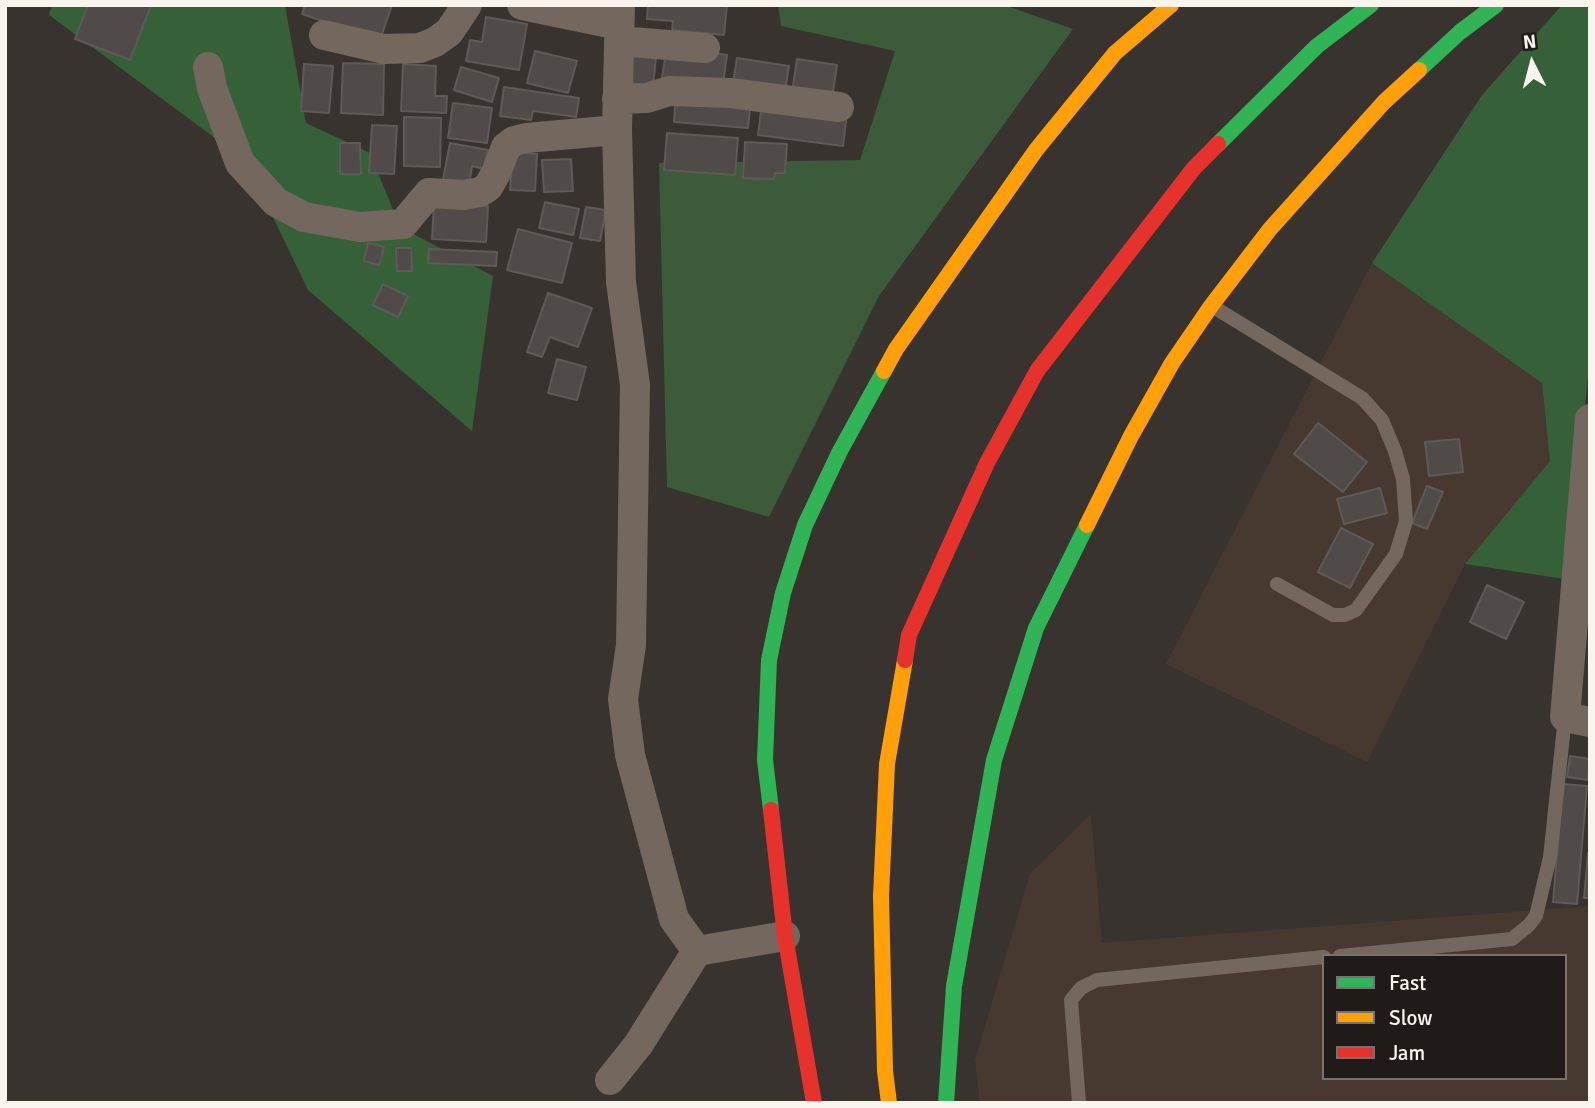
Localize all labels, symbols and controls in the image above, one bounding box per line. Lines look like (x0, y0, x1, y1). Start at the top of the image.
north arrow (1497, 28, 1567, 98)
text: N (1522, 29, 1538, 55)
legend (1322, 954, 1567, 1080)
text: Fast (1389, 970, 1426, 996)
text: Slow (1389, 1005, 1433, 1031)
text: Jam (1389, 1040, 1425, 1066)

